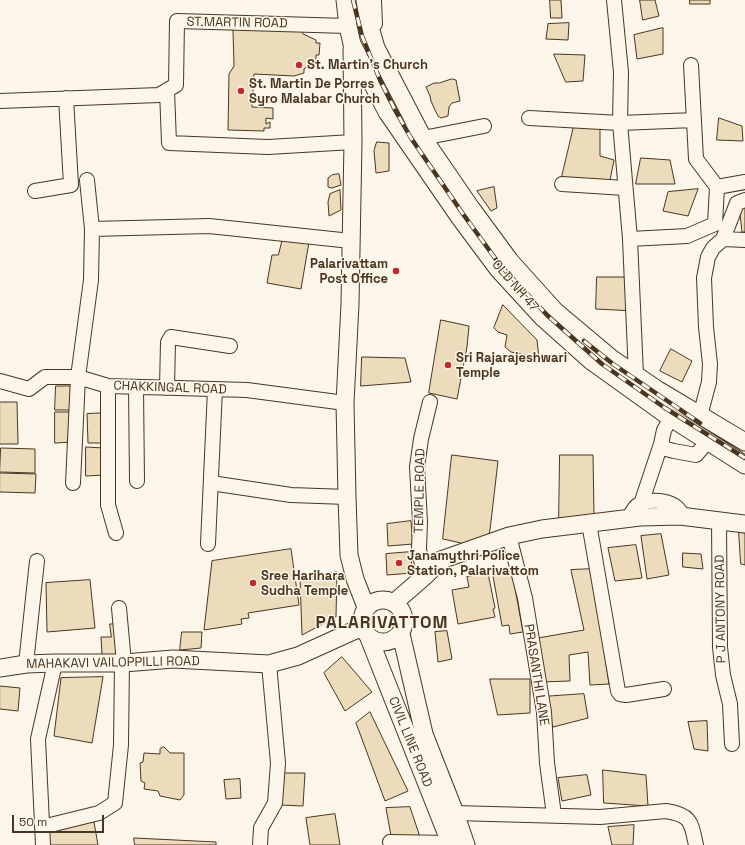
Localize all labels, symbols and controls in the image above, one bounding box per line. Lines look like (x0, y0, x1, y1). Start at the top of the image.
street label: ST.MARTIN ROAD (186, 14, 288, 32)
place label: St. Martin's Church (307, 57, 428, 73)
marker: St. Martin's Church (294, 60, 304, 70)
place label: St. Martin De Porres Syro Malabar Church (249, 76, 380, 107)
marker: St. Martin De Porres Syro Malabar Church (236, 86, 246, 96)
place label: Palarivattam Post Office (310, 256, 388, 287)
street label: OLD NH 47 (488, 257, 542, 315)
marker: Palarivattam Post Office (391, 266, 401, 276)
place label: Sri Rajarajeshwari Temple (456, 350, 567, 381)
marker: Sri Rajarajeshwari Temple (443, 360, 453, 370)
street label: CHAKKINGAL ROAD (113, 378, 227, 398)
street label: TEMPLE ROAD (411, 448, 429, 534)
place label: Janamythri Police Station, Palarivattom (407, 548, 539, 579)
street label: P J ANTONY ROAD (712, 555, 730, 663)
marker: Janamythri Police Station, Palarivattom (394, 558, 404, 568)
place label: Sree Harihara Sudha Temple (261, 568, 348, 599)
marker: Sree Harihara Sudha Temple (248, 578, 258, 588)
district label: PALARIVATTOM (316, 613, 448, 633)
street label: PRASANTHI LANE (520, 623, 552, 727)
street label: MAHAKAVI VAILOPPILLI ROAD (26, 654, 200, 672)
street label: CIVIL LINE ROAD (385, 694, 435, 790)
scale bar (14, 807, 106, 833)
text: 50 m (19, 814, 47, 830)

